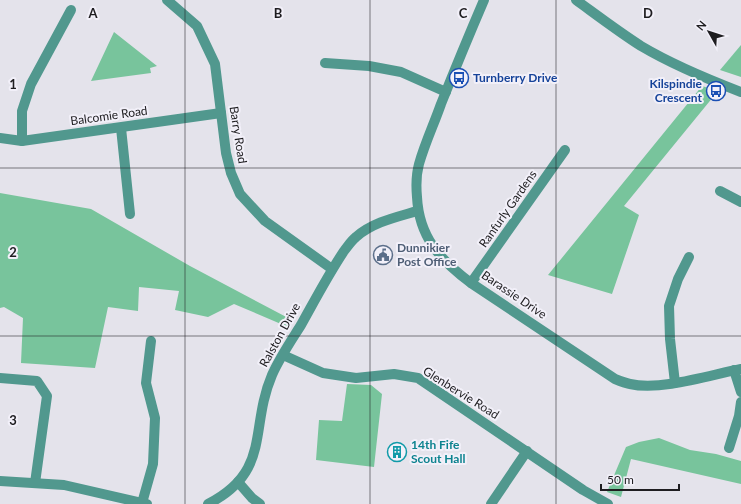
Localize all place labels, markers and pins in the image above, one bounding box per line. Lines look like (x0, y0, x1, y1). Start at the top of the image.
bus stop icon: Turnberry Drive (448, 67, 470, 89)
place label: Turnberry Drive (473, 70, 558, 85)
place label: Kilspindie Crescent (650, 76, 703, 105)
bus stop icon: Kilspindie Crescent (705, 80, 727, 102)
place label: Dunnikier Post Office (397, 240, 457, 269)
public building icon: Dunnikier Post Office (372, 244, 394, 266)
place label: 14th Fife Scout Hall (411, 437, 465, 466)
building icon: 14th Fife Scout Hall (386, 441, 408, 463)

